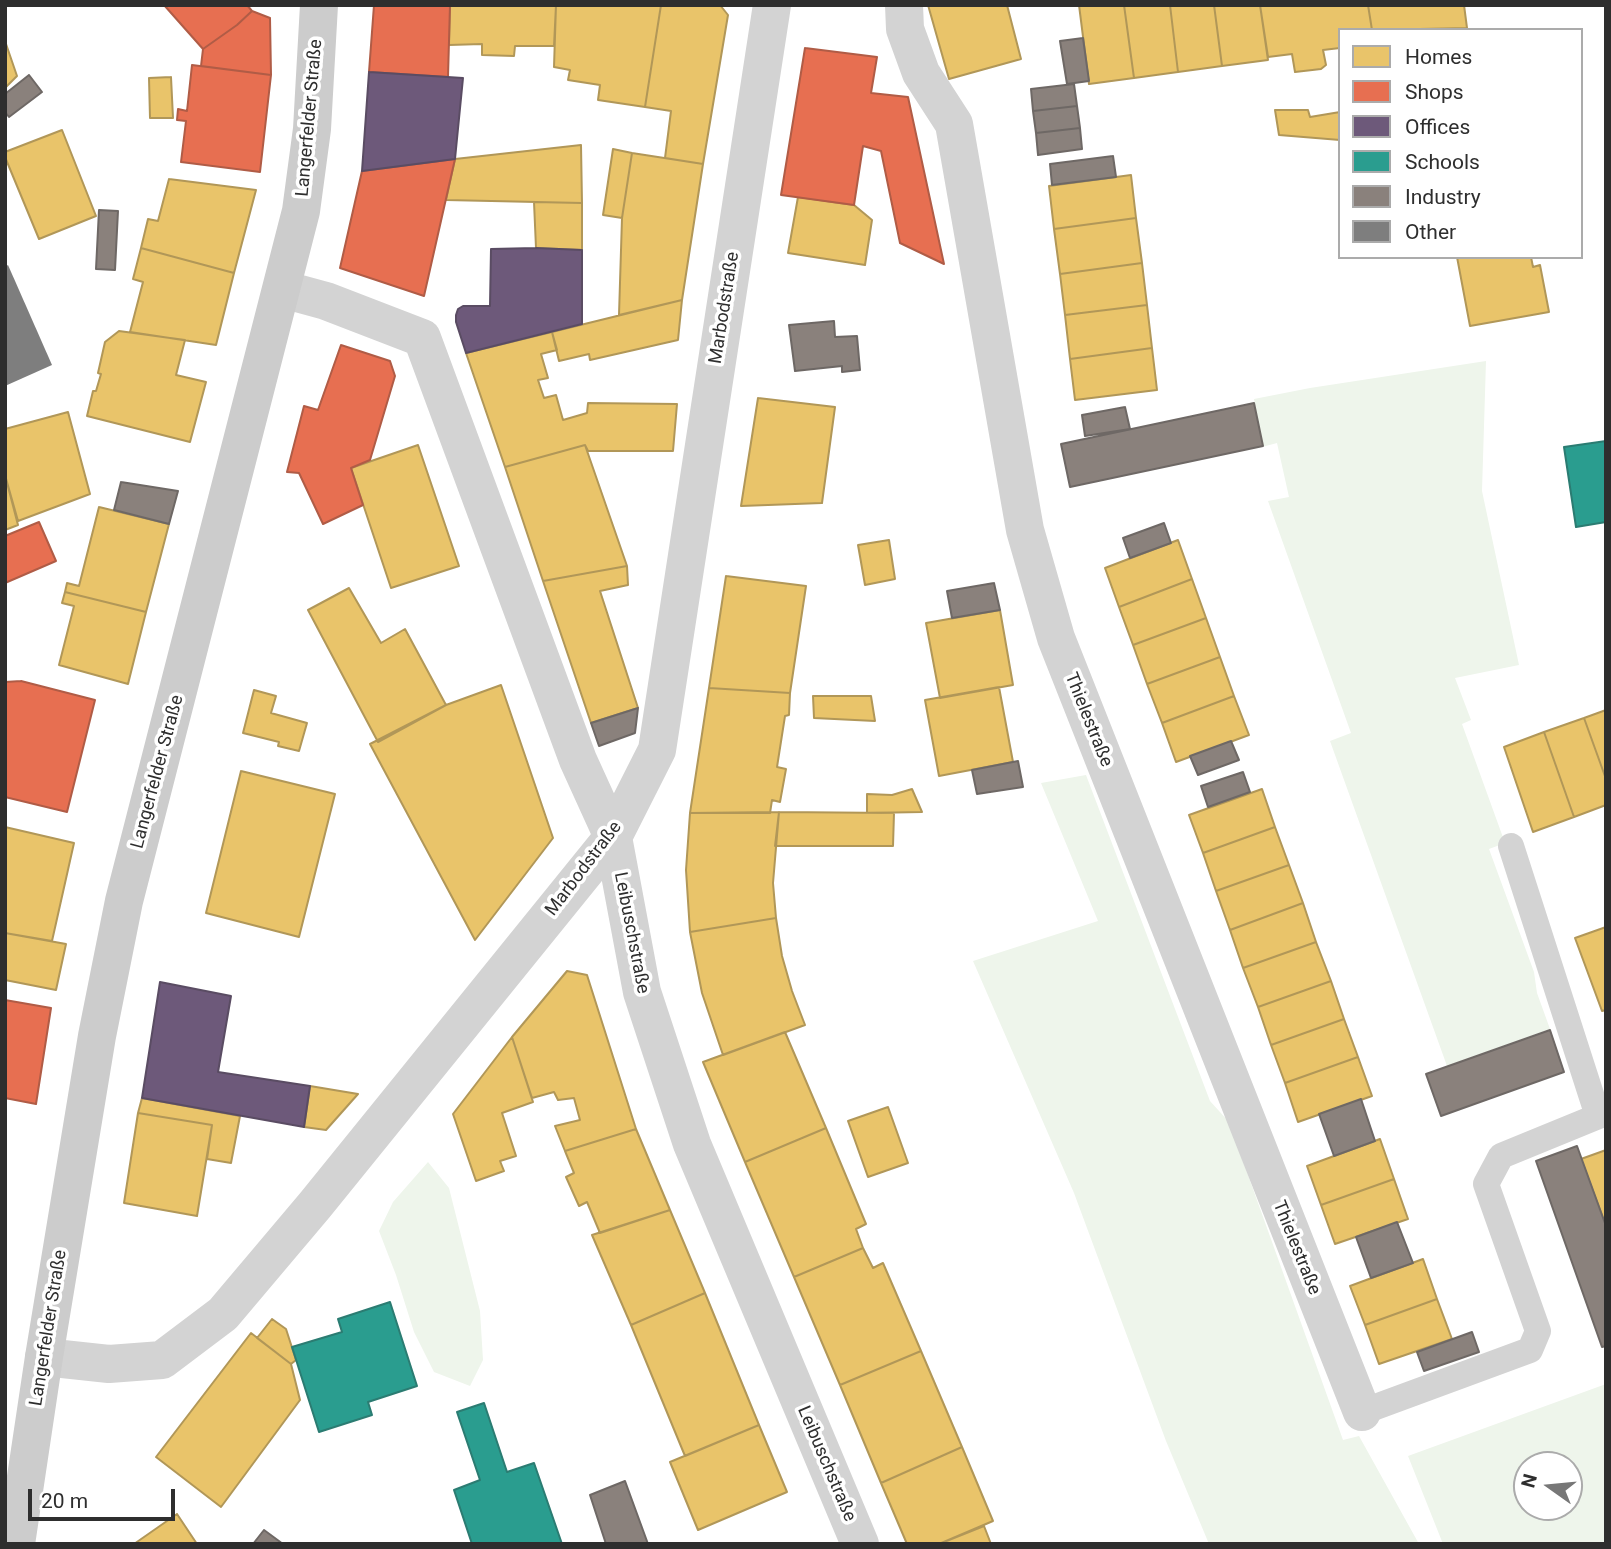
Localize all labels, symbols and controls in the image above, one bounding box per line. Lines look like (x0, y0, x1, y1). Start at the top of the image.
legend (1338, 28, 1583, 259)
street label: Langerfelder Straße (292, 38, 328, 198)
text: Homes (1405, 45, 1472, 69)
text: Shops (1405, 80, 1464, 104)
text: Offices (1405, 115, 1470, 139)
text: Schools (1405, 150, 1480, 174)
text: Industry (1405, 185, 1481, 209)
text: Other (1405, 220, 1456, 244)
street label: Marbodstraße (705, 250, 745, 366)
street label: Thielestraße (1059, 670, 1117, 770)
street label: Langerfelder Straße (127, 693, 189, 851)
street label: Marbodstraße (541, 817, 627, 921)
street label: Leibuschstraße (609, 870, 653, 996)
street label: Thielestraße (1267, 1198, 1325, 1298)
street label: Langerfelder Straße (26, 1248, 72, 1408)
street label: Leibuschstraße (792, 1403, 860, 1525)
north arrow (1513, 1451, 1583, 1521)
text: N (1516, 1472, 1542, 1490)
scale bar (32, 1476, 178, 1520)
text: 20 m (41, 1489, 88, 1513)

